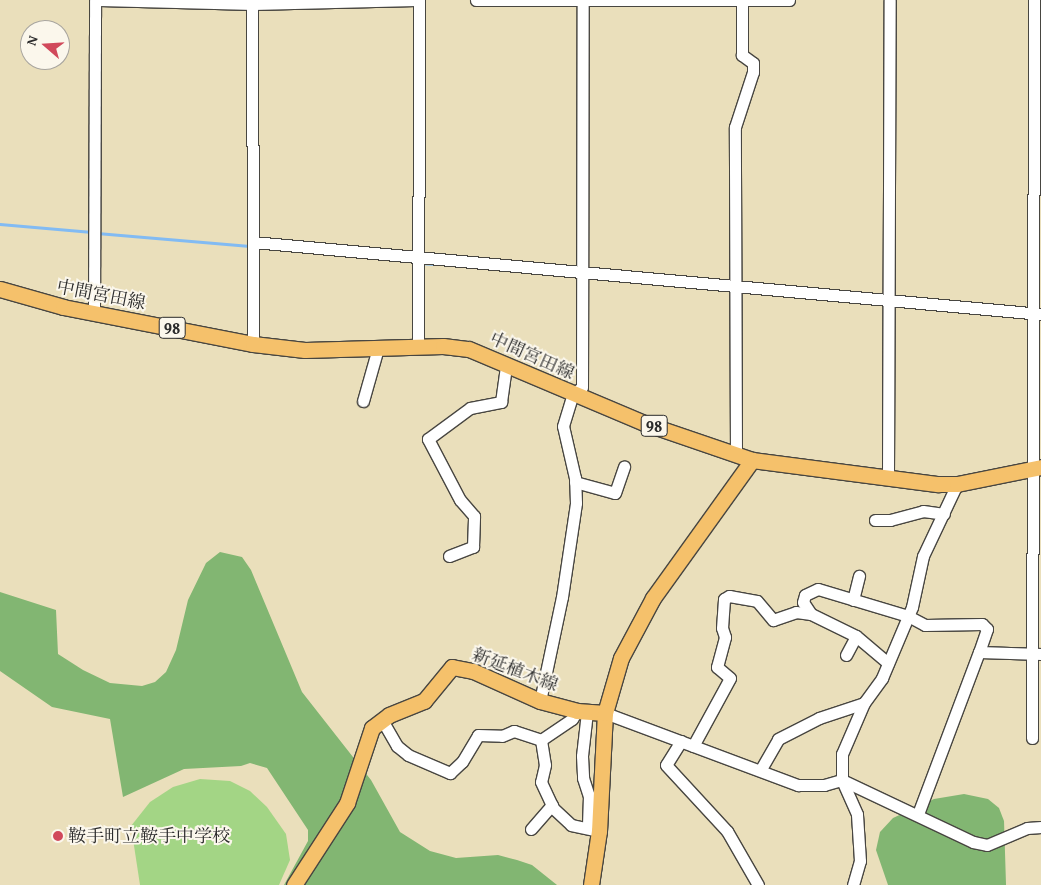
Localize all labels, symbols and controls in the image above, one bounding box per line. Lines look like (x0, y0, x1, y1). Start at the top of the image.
north arrow (20, 20, 70, 70)
text: N (21, 33, 43, 48)
street label: 中間宮田線 (55, 276, 147, 314)
road number: 98 (158, 314, 186, 342)
street label: 中間宮田線 (486, 328, 578, 384)
road number: 98 (640, 412, 668, 440)
street label: 新延植木線 (469, 644, 561, 696)
place label: 鞍手町立鞍手中学校 (68, 825, 230, 847)
marker: 鞍手町立鞍手中学校 (52, 830, 64, 842)

